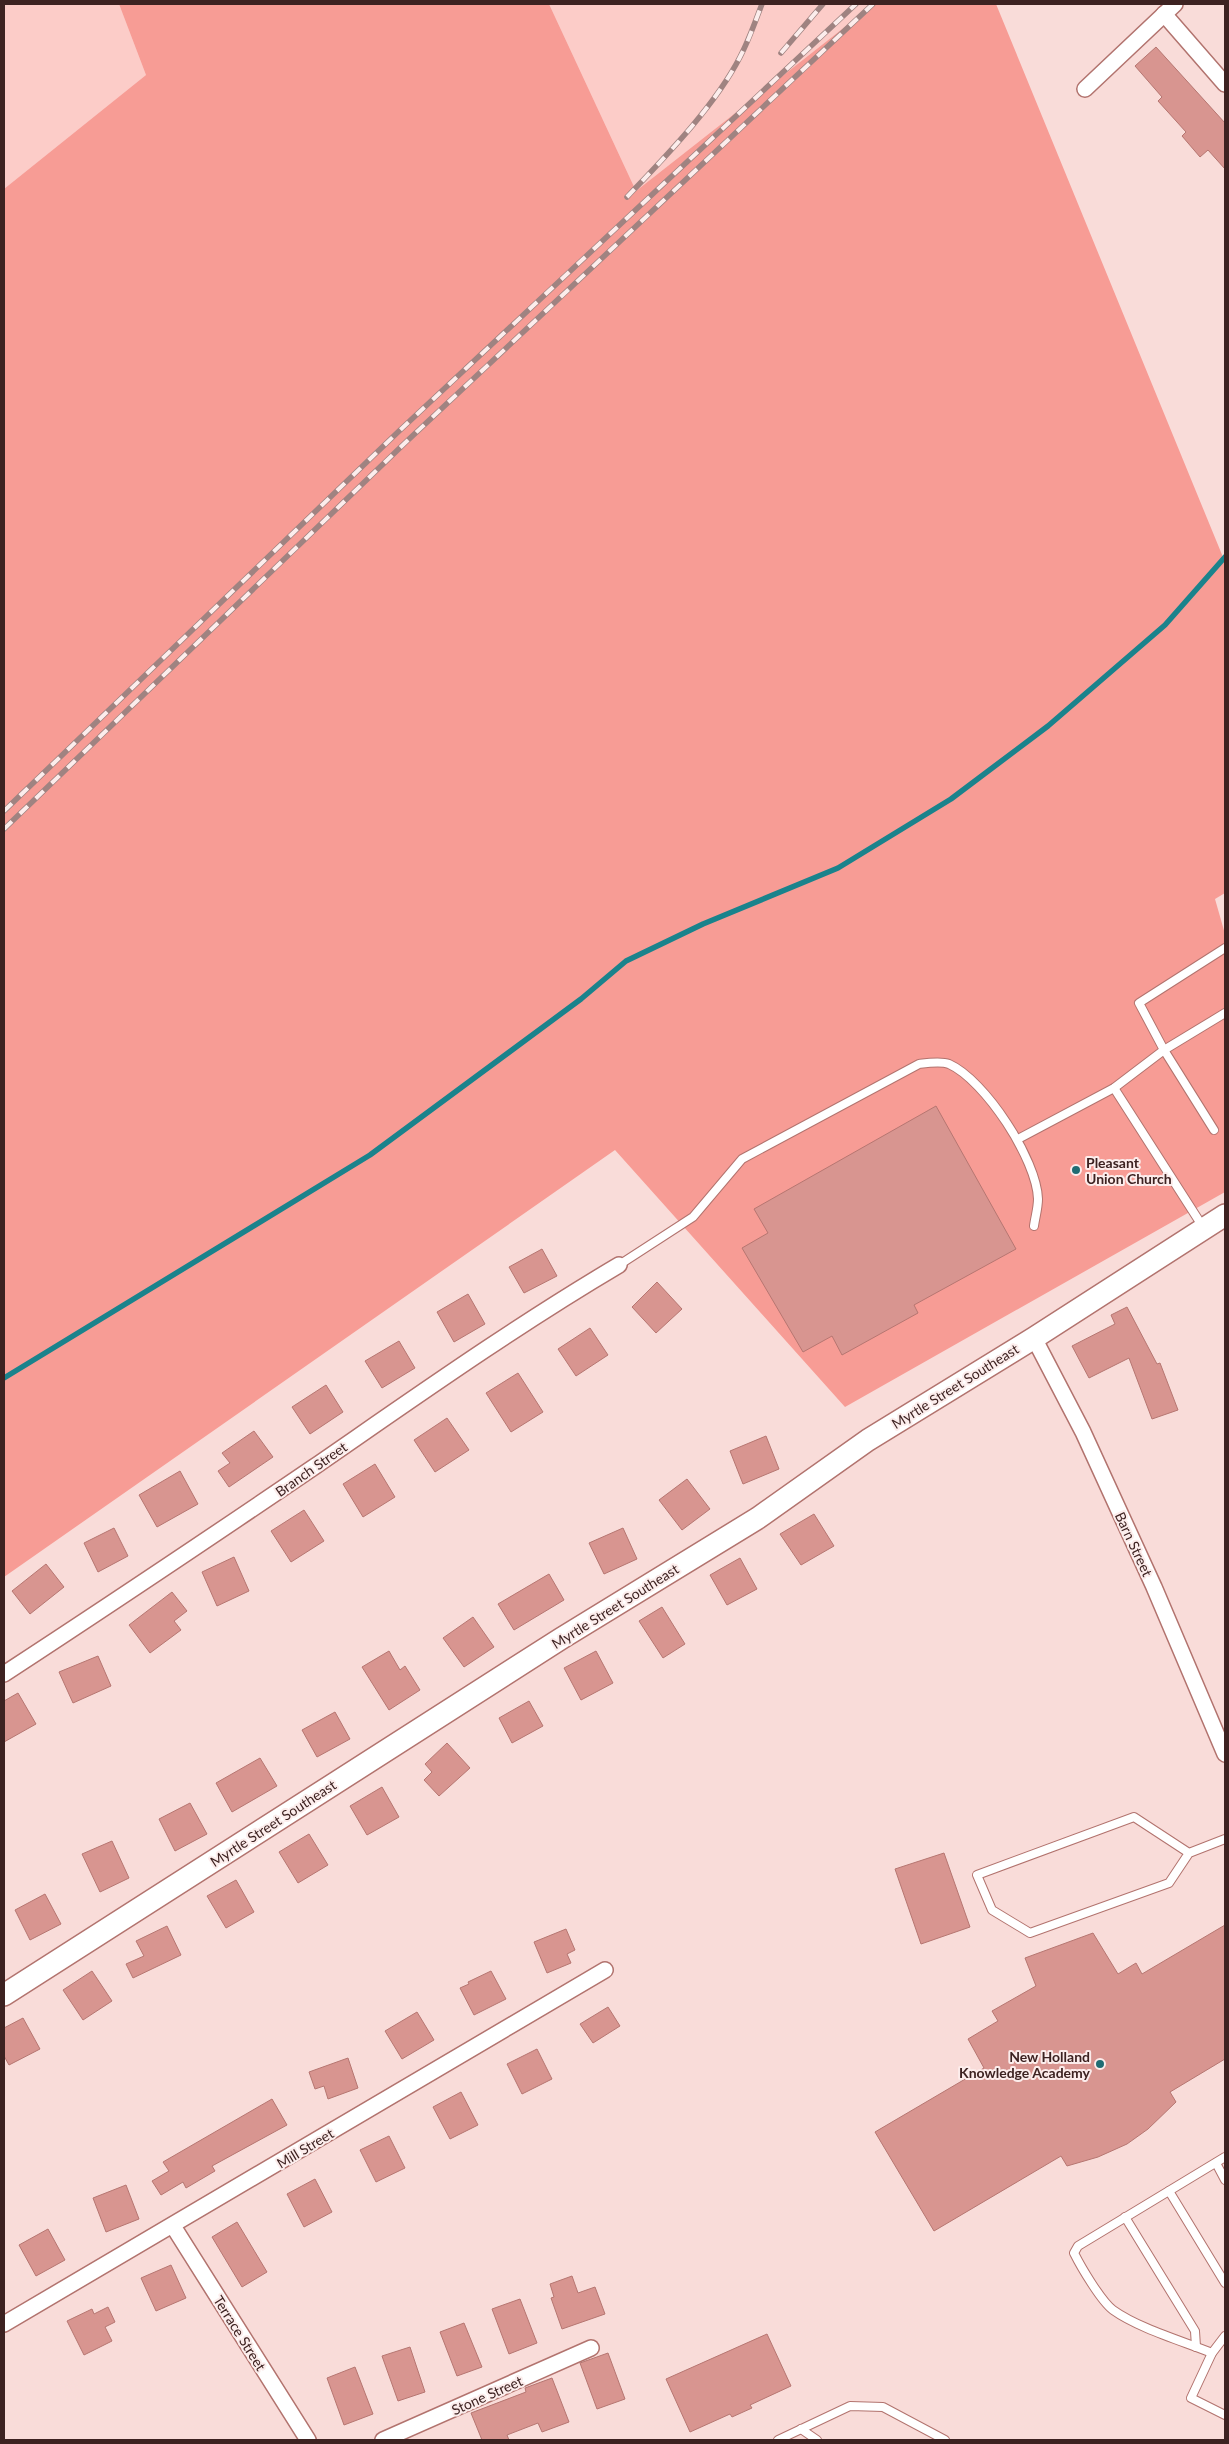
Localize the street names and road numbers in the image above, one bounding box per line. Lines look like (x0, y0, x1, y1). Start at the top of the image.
street label: Myrtle Street Southeast (888, 1340, 1022, 1432)
street label: Branch Street (272, 1438, 350, 1500)
street label: Barn Street (1112, 1509, 1156, 1579)
street label: Myrtle Street Southeast (548, 1560, 682, 1652)
street label: Myrtle Street Southeast (207, 1776, 339, 1870)
street label: Mill Street (273, 2124, 337, 2172)
street label: Terrace Street (210, 2292, 270, 2374)
street label: Stone Street (449, 2372, 525, 2418)

